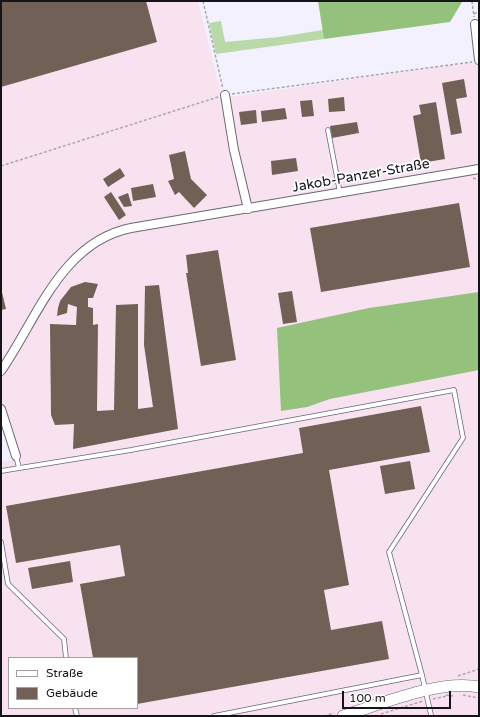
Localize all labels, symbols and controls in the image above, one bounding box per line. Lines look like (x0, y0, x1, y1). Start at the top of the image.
street label: Jakob-Panzer-Straße (291, 156, 431, 196)
legend (8, 657, 138, 709)
text: Straße (46, 666, 83, 680)
scale bar (344, 683, 453, 709)
text: Gebäude (46, 686, 98, 700)
text: 100 m (349, 691, 386, 705)

